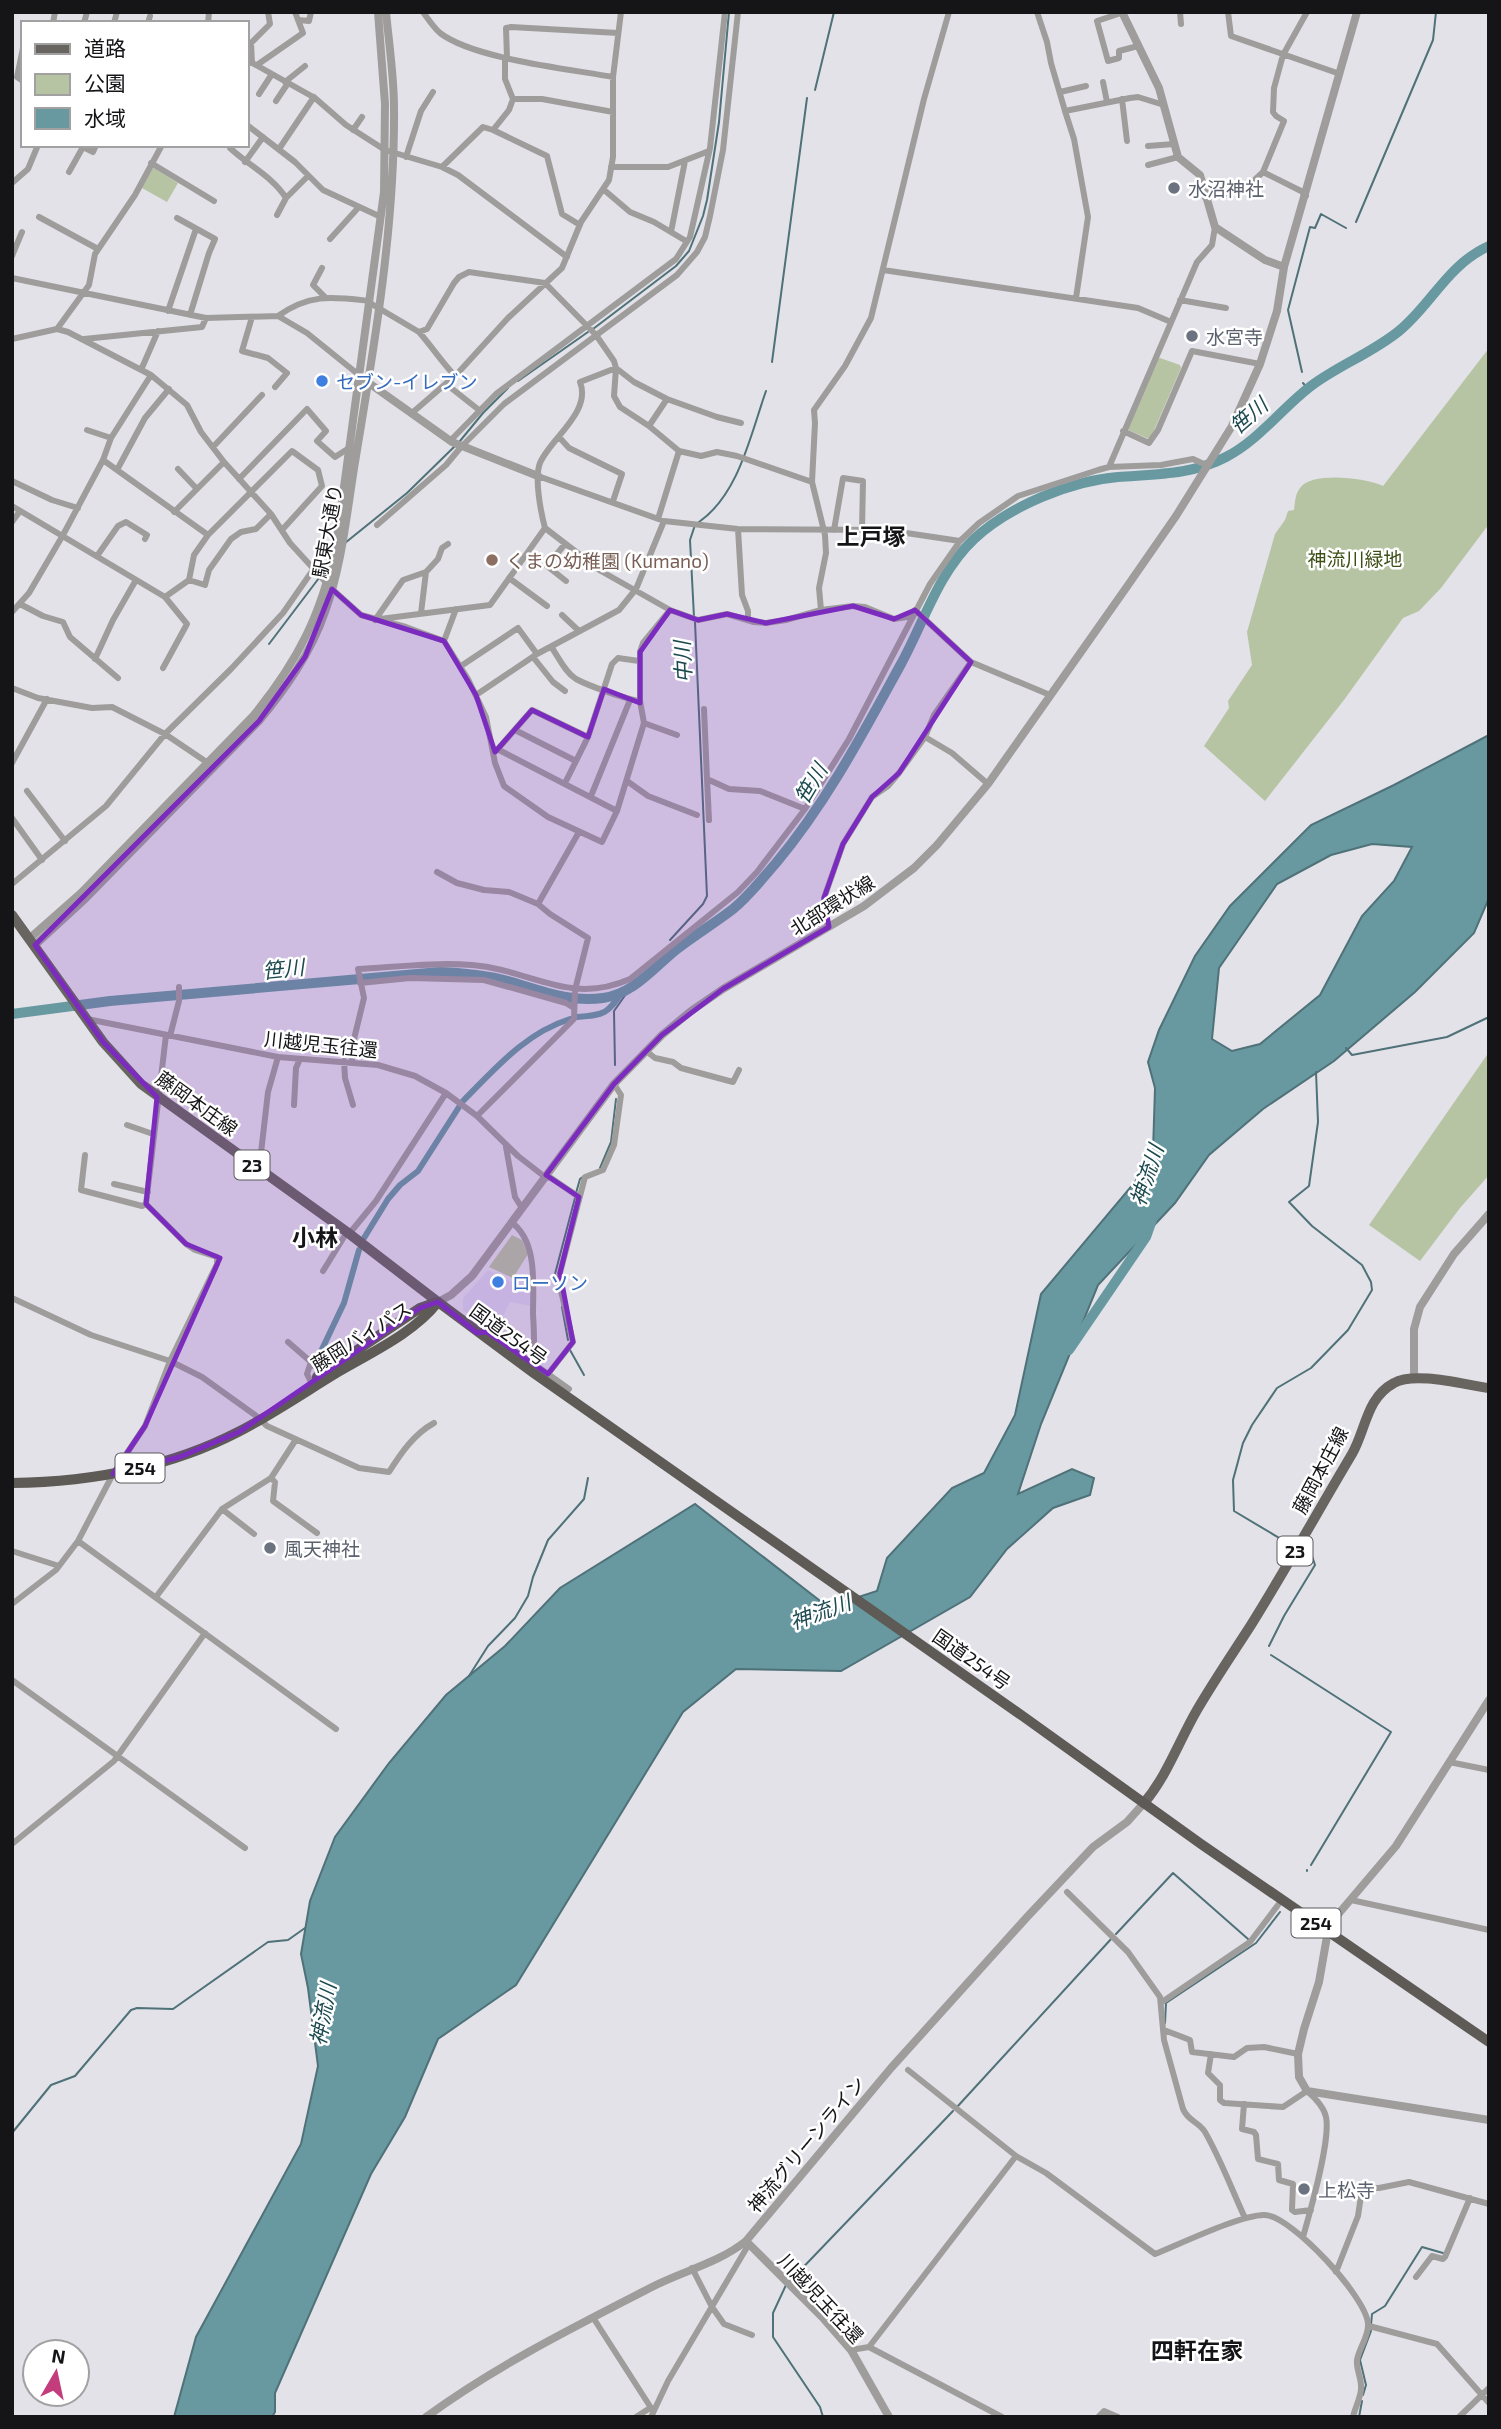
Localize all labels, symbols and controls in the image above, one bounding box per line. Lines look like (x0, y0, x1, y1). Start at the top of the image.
legend (21, 21, 248, 147)
text: 道路 (84, 35, 126, 60)
text: 公園 (84, 70, 126, 95)
text: 水域 (84, 105, 126, 130)
place label: 水沼神社 (1188, 177, 1264, 200)
marker: 水沼神社 (1166, 180, 1182, 196)
place label: 水宮寺 (1206, 325, 1263, 348)
marker: 水宮寺 (1184, 328, 1200, 344)
place label: セブン-イレブン (336, 370, 478, 393)
marker: セブン-イレブン (314, 373, 330, 389)
water label: 笹川 (1224, 390, 1274, 438)
street label: 駅東大通り (307, 482, 347, 580)
district label: 上戸塚 (837, 522, 906, 550)
park label: 神流川緑地 (1307, 547, 1403, 570)
place label: くまの幼稚園 (Kumano) (506, 549, 709, 572)
marker: くまの幼稚園 (Kumano) (484, 552, 500, 568)
water label: 中川 (668, 638, 696, 684)
water label: 笹川 (788, 757, 833, 807)
street label: 北部環状線 (786, 870, 878, 940)
water label: 笹川 (261, 953, 307, 983)
street label: 川越児玉往還 (263, 1027, 379, 1061)
street label: 藤岡本庄線 (152, 1066, 242, 1140)
water label: 神流川 (1124, 1139, 1168, 1209)
road number: 23 (234, 1150, 270, 1180)
district label: 小林 (292, 1223, 338, 1251)
place label: ローソン (512, 1271, 588, 1294)
marker: ローソン (490, 1274, 506, 1290)
street label: 藤岡バイパス (307, 1296, 415, 1376)
street label: 国道254号 (466, 1298, 552, 1370)
street label: 藤岡本庄線 (1288, 1423, 1352, 1517)
road number: 254 (116, 1454, 164, 1483)
road number: 23 (1278, 1536, 1312, 1566)
place label: 風天神社 (284, 1537, 360, 1560)
marker: 風天神社 (262, 1540, 278, 1556)
water label: 神流川 (786, 1588, 856, 1634)
street label: 国道254号 (929, 1624, 1015, 1694)
road number: 254 (1292, 1909, 1340, 1938)
water label: 神流川 (304, 1979, 340, 2047)
street label: 神流グリーンライン (743, 2071, 869, 2217)
place label: 上松寺 (1318, 2178, 1375, 2201)
marker: 上松寺 (1296, 2181, 1312, 2197)
street label: 川越児玉往還 (774, 2248, 868, 2348)
district label: 四軒在家 (1151, 2336, 1243, 2364)
north arrow (21, 2338, 91, 2408)
text: N (50, 2343, 67, 2368)

